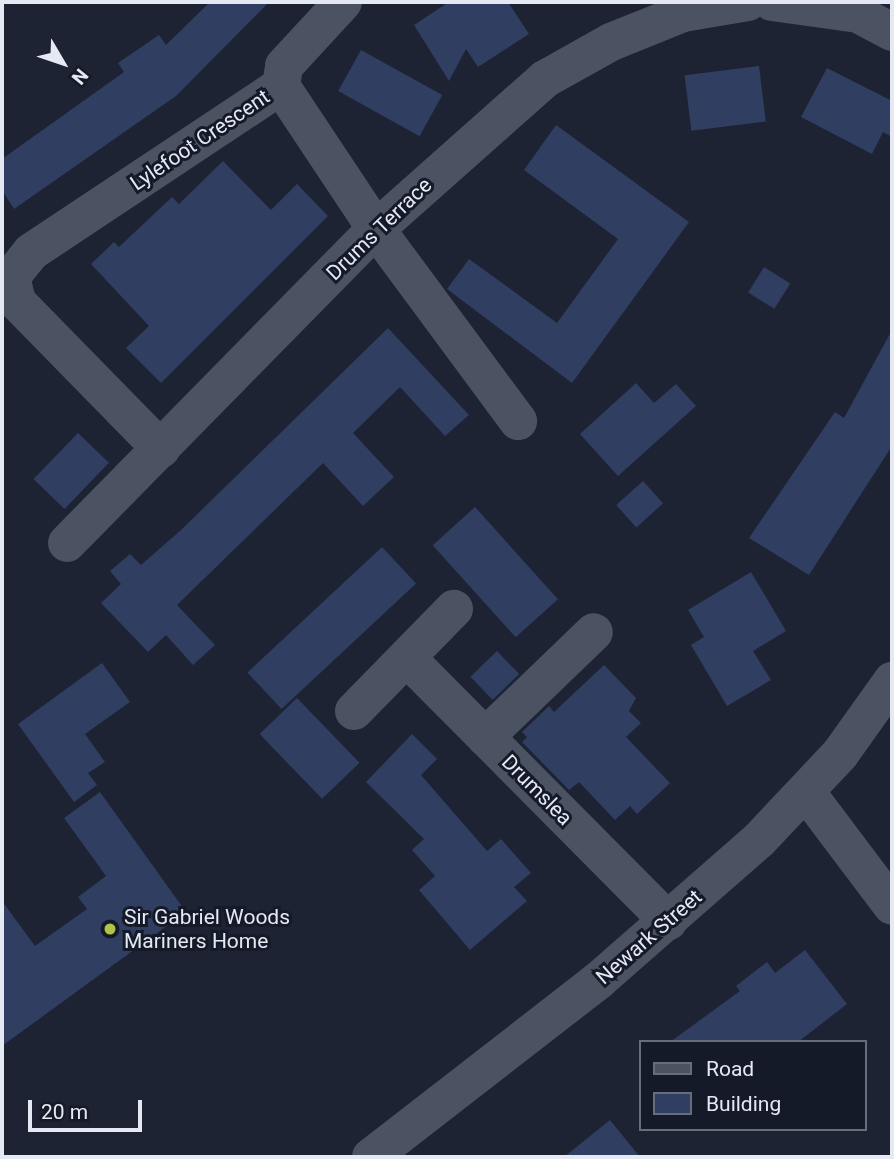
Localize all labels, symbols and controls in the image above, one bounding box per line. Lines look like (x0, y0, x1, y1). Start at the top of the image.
north arrow (28, 28, 98, 98)
text: N (67, 64, 93, 89)
street label: Lylefoot Crescent (126, 84, 274, 196)
street label: Drums Terrace (321, 172, 437, 286)
street label: Drumslea (496, 749, 578, 831)
street label: Newark Street (591, 884, 707, 990)
place label: Sir Gabriel Woods Mariners Home (124, 904, 290, 954)
marker: Sir Gabriel Woods Mariners Home (102, 921, 118, 937)
legend (638, 1040, 866, 1131)
text: Road (706, 1057, 754, 1081)
scale bar (32, 1086, 145, 1130)
text: Building (706, 1092, 781, 1116)
text: 20 m (41, 1100, 88, 1124)

